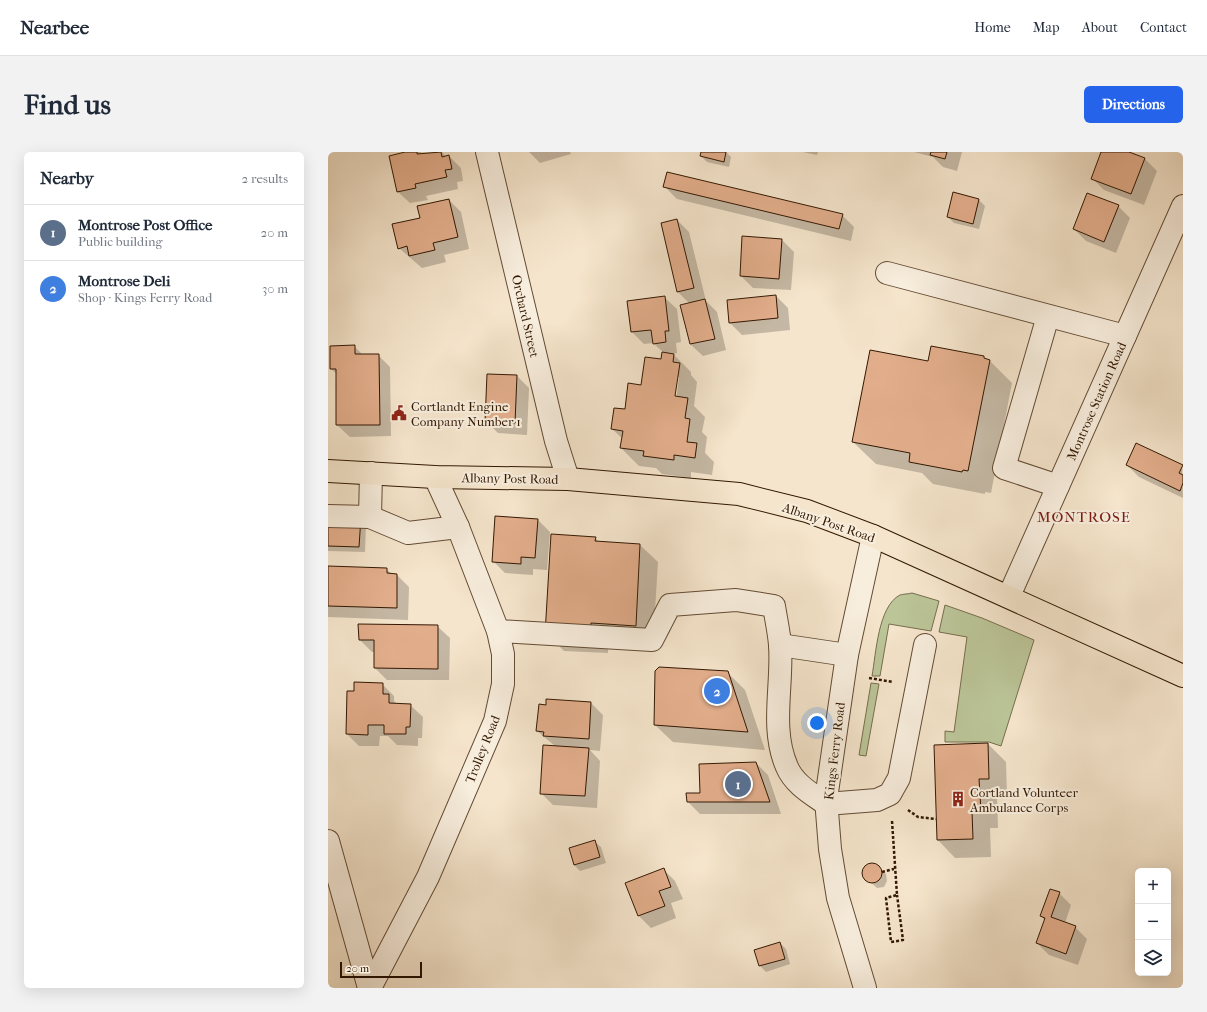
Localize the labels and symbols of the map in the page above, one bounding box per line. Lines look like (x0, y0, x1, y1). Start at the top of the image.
street label: Orchard Street (509, 273, 542, 359)
street label: Montrose Station Road (1064, 339, 1130, 463)
place label: Cortlandt Engine Company Number 1 (411, 399, 521, 429)
public building icon: Cortlandt Engine Company Number 1 (390, 404, 408, 422)
street label: Albany Post Road (460, 470, 559, 487)
street label: Albany Post Road (780, 499, 878, 546)
district label: MONTROSE (1037, 508, 1131, 526)
pin: 2 (704, 676, 730, 706)
street label: Kings Ferry Road (821, 700, 848, 801)
street label: Trolley Road (462, 712, 503, 785)
your location (807, 713, 827, 733)
pin: 1 (725, 769, 751, 799)
place label: Cortland Volunteer Ambulance Corps (969, 785, 1078, 815)
building icon: Cortland Volunteer Ambulance Corps (949, 790, 967, 808)
scale bar (340, 960, 422, 979)

